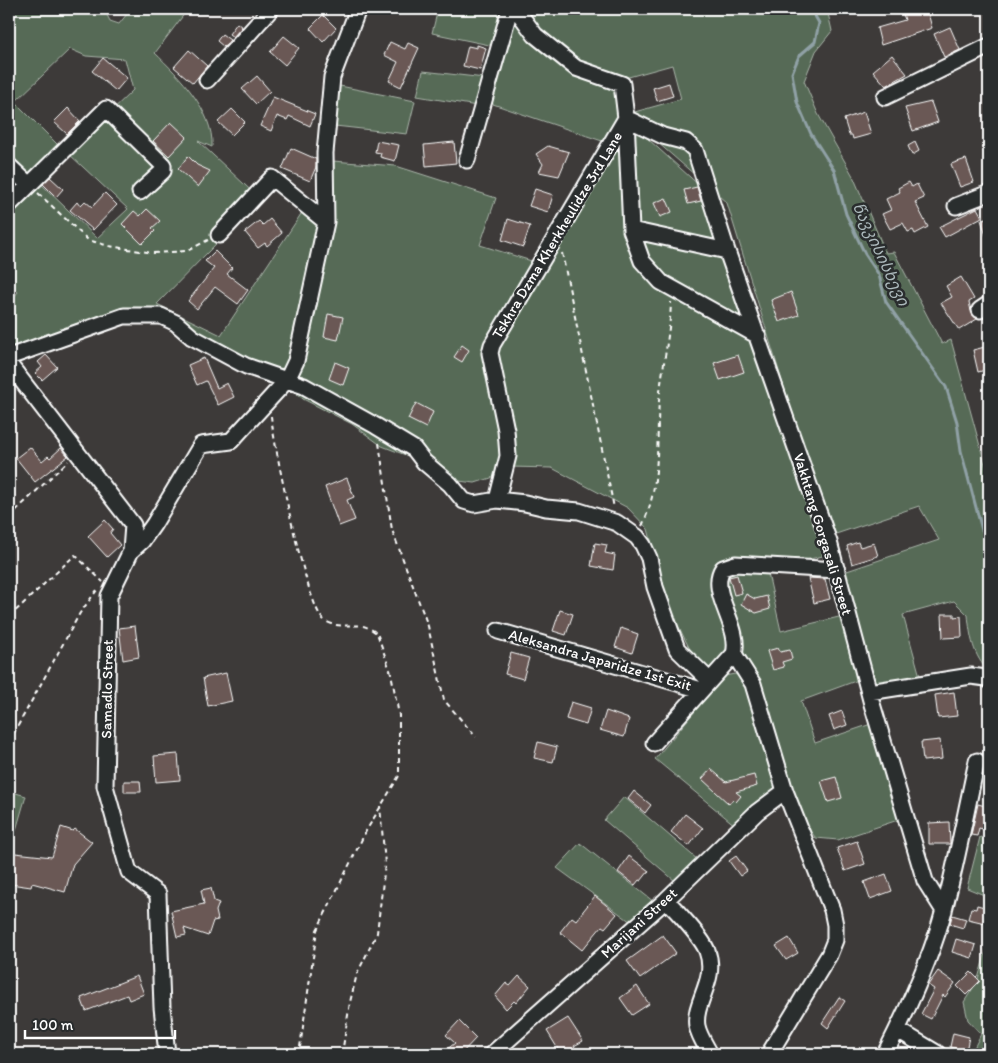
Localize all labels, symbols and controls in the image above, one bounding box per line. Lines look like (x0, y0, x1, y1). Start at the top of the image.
street label: Tskhra Dzma Kherkheulidze 3rd Lane (488, 128, 626, 342)
water label: წავკისისხევი (849, 199, 914, 309)
street label: Vakhtang Gorgasali Street (790, 451, 856, 618)
street label: Aleksandra Japaridze 1st Exit (507, 625, 694, 695)
street label: Samadlo Street (97, 639, 117, 739)
street label: Marijani Street (597, 884, 681, 962)
scale bar (25, 1008, 175, 1040)
text: 100 m (32, 1016, 74, 1034)

